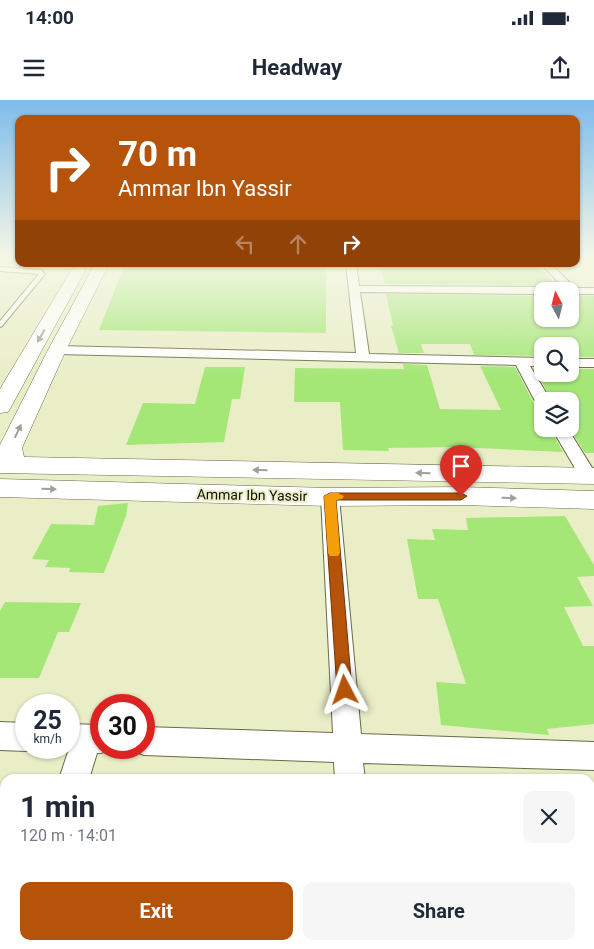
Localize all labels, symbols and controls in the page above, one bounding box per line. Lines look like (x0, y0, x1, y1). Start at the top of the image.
text: 14:00 (25, 6, 74, 29)
icon: menu (20, 54, 48, 82)
icon: share (546, 54, 574, 82)
text: Headway (252, 55, 342, 80)
text: 70 m (118, 134, 197, 175)
icon: right (35, 135, 100, 200)
text: Ammar Ibn Yassir (118, 176, 292, 201)
icon: left (231, 230, 259, 258)
icon: ahead (284, 230, 312, 258)
icon: right (337, 230, 365, 258)
north arrow (534, 282, 579, 328)
map controls (534, 282, 579, 437)
one-way arrow (36, 330, 45, 343)
button: search (534, 337, 579, 382)
button: layers (534, 392, 579, 437)
one-way arrow (15, 424, 23, 438)
pin (440, 445, 482, 496)
icon: arrive (447, 452, 475, 480)
one-way arrow (252, 466, 268, 474)
one-way arrow (415, 469, 431, 477)
one-way arrow (41, 486, 57, 494)
street label: Ammar Ibn Yassir (197, 486, 308, 504)
one-way arrow (501, 494, 517, 502)
position arrow (318, 663, 370, 715)
speed limit sign: 30 (90, 694, 155, 759)
text: 25 (33, 706, 62, 735)
text: km/h (33, 732, 62, 746)
text: 1 min (20, 789, 95, 824)
button: close (523, 791, 575, 843)
text: 120 m · 14:01 (20, 826, 117, 845)
button: Exit (20, 882, 293, 940)
button: Share (303, 882, 575, 940)

